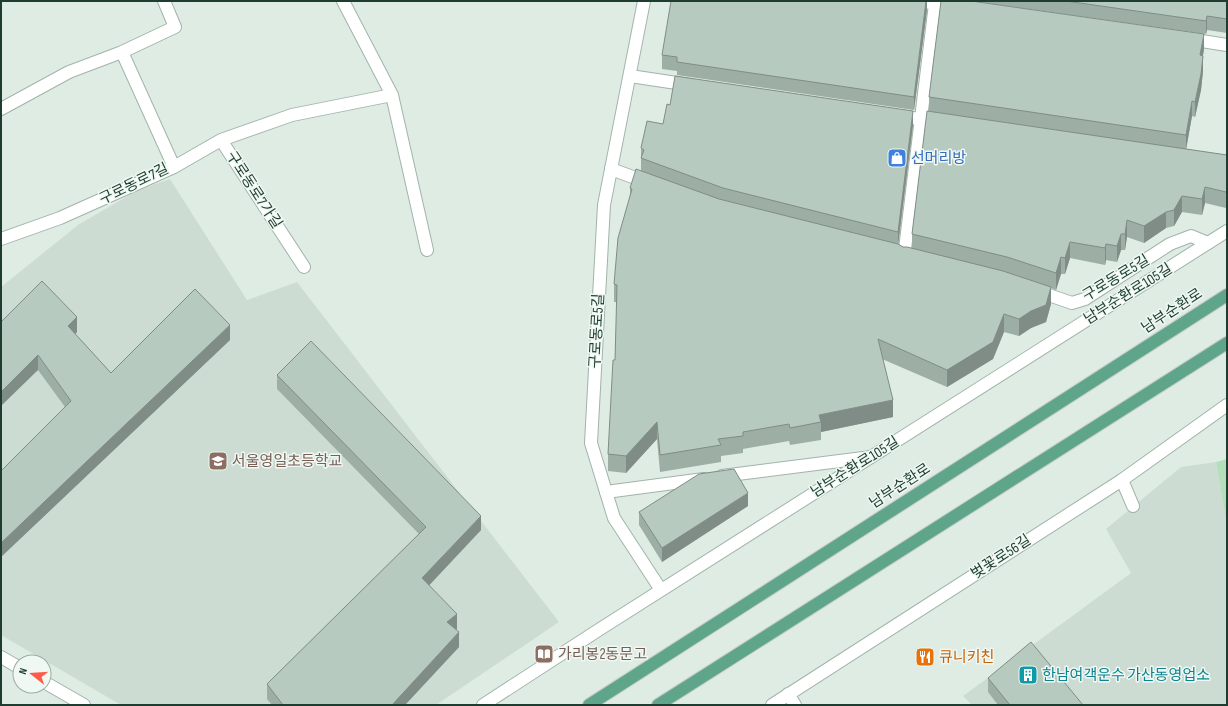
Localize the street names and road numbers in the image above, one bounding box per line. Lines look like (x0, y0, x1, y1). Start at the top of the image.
street label: 구로동로7가길 (222, 148, 286, 232)
street label: 구로동로7길 (96, 159, 172, 209)
street label: 구로동로5길 (1079, 251, 1153, 305)
street label: 남부순환로105길 (1081, 260, 1175, 328)
street label: 남부순환로 (1138, 285, 1206, 337)
street label: 구로동로5길 (586, 293, 608, 369)
street label: 남부순환로105길 (808, 433, 902, 501)
street label: 남부순환로 (866, 460, 934, 512)
street label: 벚꽃로56길 (967, 531, 1035, 583)

